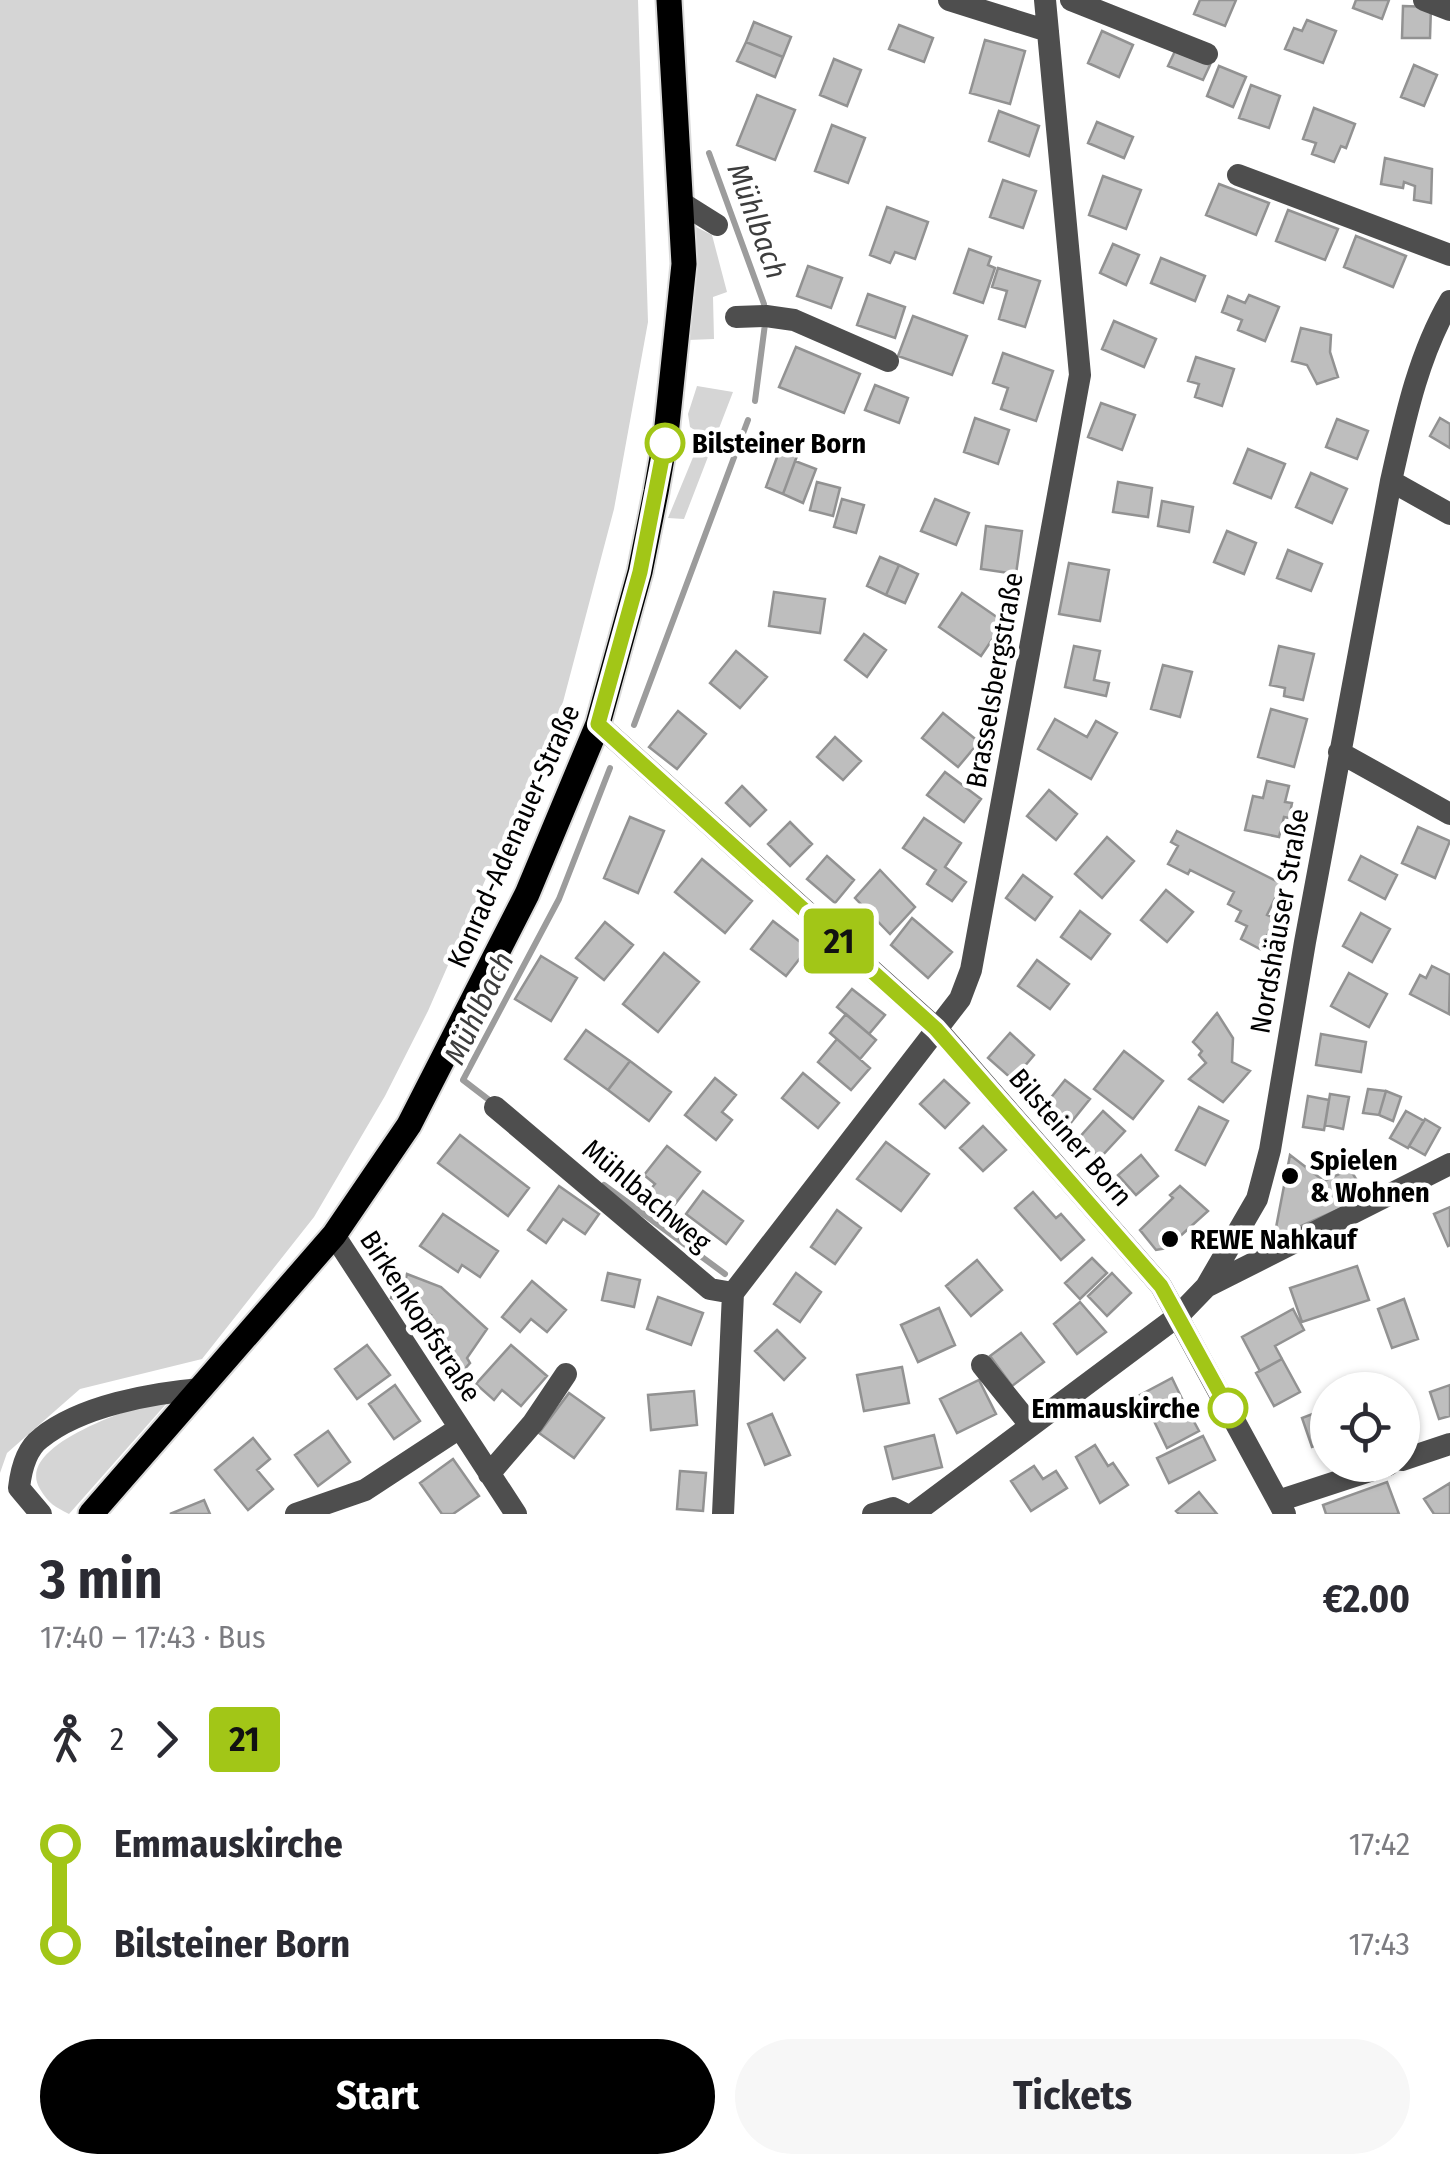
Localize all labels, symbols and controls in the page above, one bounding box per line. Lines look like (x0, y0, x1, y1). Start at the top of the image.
water label: Mühlbach (720, 158, 794, 284)
marker: Bilsteiner Born (646, 424, 684, 462)
place label: Bilsteiner Born (692, 427, 866, 460)
street label: Brasselsbergstraße (959, 570, 1030, 790)
street label: Konrad-Adenauer-Straße (440, 699, 586, 973)
street label: Nordshäuser Straße (1243, 806, 1315, 1036)
line badge: 21 (794, 908, 884, 974)
text: 21 (824, 920, 854, 962)
water label: Mühlbach (436, 946, 522, 1070)
street label: Bilsteiner Born (1002, 1062, 1139, 1213)
street label: Mühlbachweg (576, 1132, 718, 1259)
place label: Spielen & Wohnen (1310, 1144, 1430, 1209)
marker: Spielen & Wohnen (1279, 1165, 1301, 1187)
place label: REWE Nahkauf (1190, 1223, 1359, 1256)
street label: Birkenkopfstraße (353, 1225, 488, 1408)
marker: REWE Nahkauf (1159, 1228, 1181, 1250)
map controls (1310, 1372, 1420, 1482)
button: locate (1310, 1372, 1420, 1482)
marker: Emmauskirche (1209, 1389, 1247, 1427)
place label: Emmauskirche (1032, 1392, 1200, 1425)
text: 3 min (40, 1547, 163, 1613)
text: €2.00 (1323, 1576, 1410, 1622)
text: 17:40 – 17:43 · Bus (40, 1618, 266, 1656)
icon: walk (40, 1712, 95, 1767)
icon: forward (139, 1712, 194, 1767)
text: 21 (229, 1718, 260, 1760)
text: 2 (110, 1720, 124, 1758)
text: Emmauskirche (114, 1821, 343, 1867)
text: 17:42 (1349, 1825, 1410, 1863)
text: Bilsteiner Born (114, 1921, 350, 1967)
text: 17:43 (1348, 1925, 1410, 1963)
button: Start (40, 2039, 715, 2154)
button: Tickets (735, 2039, 1410, 2154)

